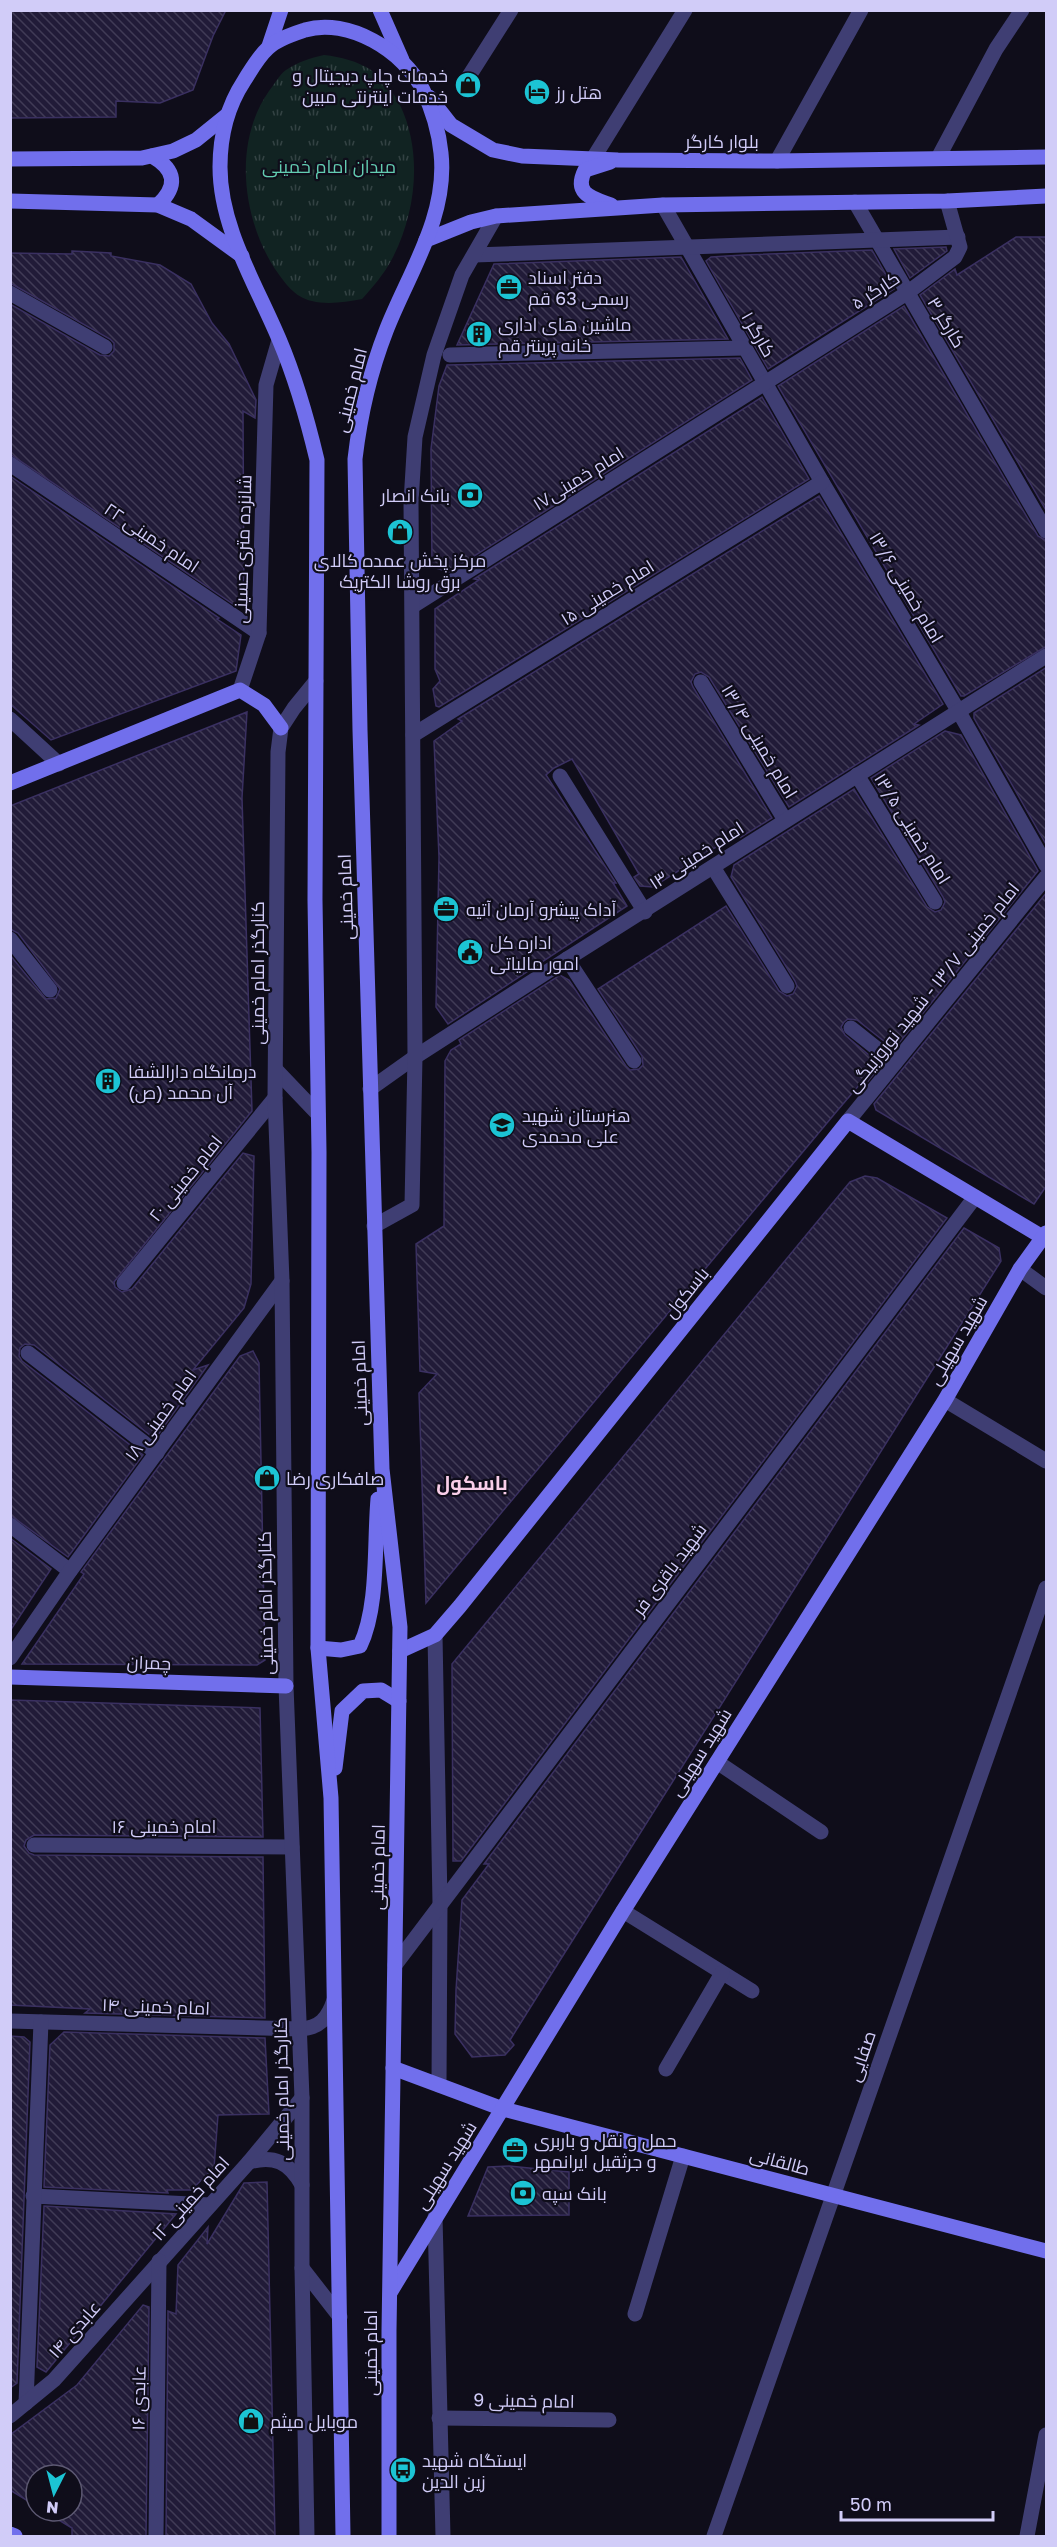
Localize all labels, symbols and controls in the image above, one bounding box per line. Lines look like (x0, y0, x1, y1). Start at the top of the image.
place label: خدمات چاپ دیجیتال و خدمات اینترنتی مبین (292, 64, 448, 108)
shop icon: خدمات چاپ دیجیتال و خدمات اینترنتی مبین (453, 70, 483, 100)
hotel icon: هتل رز (522, 77, 552, 107)
place label: هتل رز (555, 81, 602, 104)
street label: بلوار کارگر (684, 130, 759, 153)
park label: میدان امام خمینی (262, 155, 396, 179)
place label: دفتر اسناد رسمی 63 قم (528, 266, 629, 311)
street label: کارگر ۵ (847, 266, 904, 315)
office icon: دفتر اسناد رسمی 63 قم (494, 272, 524, 302)
street label: کارگر ۳ (922, 293, 971, 352)
street label: کارگر ۱ (736, 307, 781, 361)
place label: ماشین های اداری خانه پرینتر قم (498, 313, 632, 358)
building icon: ماشین های اداری خانه پرینتر قم (464, 319, 494, 349)
street label: امام خمینی (329, 346, 373, 435)
street label: امام خمینی۱۷ (529, 441, 629, 516)
street label: شانزده متری حسینی (228, 474, 257, 624)
bank icon: بانک انصار (455, 480, 485, 510)
place label: بانک انصار (380, 484, 450, 507)
street label: امام خمینی ۲۲ (99, 497, 204, 578)
shop icon: مرکز پخش عمده کالای برق روشا الکتریک (385, 517, 415, 547)
street label: امام خمینی ۱۳/۶ (864, 528, 949, 648)
place label: مرکز پخش عمده کالای برق روشا الکتریک (314, 549, 486, 594)
street label: امام خمینی ۱۵ (556, 555, 659, 631)
street label: امام خمینی ۱۳/۴ (716, 680, 803, 803)
street label: امام خمینی ۱۳/۵ (868, 768, 956, 889)
street label: امام خمینی ۱۳ (645, 816, 749, 895)
street label: امام خمینی (333, 854, 359, 940)
street label: امام خمینی ۱۳/۷ - شهید نوروزبیگی (841, 878, 1025, 1098)
office icon: آداک پیشرو آرمان آتیه (431, 894, 461, 924)
place label: آداک پیشرو آرمان آتیه (466, 898, 616, 922)
street label: کنارگذر امام خمینی (246, 901, 270, 1045)
place label: اداره کل امور مالیاتی (490, 931, 579, 975)
public building icon: اداره کل امور مالیاتی (455, 937, 485, 967)
place label: درمانگاه دارالشفا آل محمد (ص) (128, 1060, 257, 1104)
building icon: درمانگاه دارالشفا آل محمد (ص) (93, 1066, 123, 1096)
place label: هنرستان شهید علی محمدی (522, 1104, 631, 1148)
school or university icon: هنرستان شهید علی محمدی (487, 1110, 517, 1140)
street label: امام خمینی ۲۰ (144, 1130, 228, 1227)
street label: باسکول (659, 1262, 714, 1323)
street label: شهید سهیلی (923, 1291, 992, 1389)
street label: امام خمینی (347, 1340, 373, 1426)
street label: امام خمینی ۱۸ (120, 1365, 202, 1466)
shop icon: صافکاری رضا (252, 1463, 282, 1493)
place label: صافکاری رضا (286, 1467, 384, 1490)
district label: باسکول (436, 1470, 508, 1495)
street label: شهید باقری فر (627, 1519, 712, 1621)
street label: کنارگذر امام خمینی (253, 1531, 279, 1675)
street label: چمران (126, 1650, 172, 1676)
street label: شهید سهیلی (664, 1704, 737, 1801)
street label: امام خمینی ۱۶ (112, 1815, 216, 1839)
street label: امام خمینی (365, 1824, 391, 1910)
street label: امام خمینی ۱۴ (102, 1993, 210, 2021)
street label: کنارگذر امام خمینی (269, 2017, 295, 2161)
street label: صفایی (842, 2028, 881, 2085)
street label: شهید سهیلی (409, 2117, 482, 2214)
place label: حمل و نقل و باربری و جرثقیل ایرانمهر (533, 2129, 676, 2173)
office icon: حمل و نقل و باربری و جرثقیل ایرانمهر (500, 2135, 530, 2165)
street label: طالقانی (747, 2142, 812, 2181)
street label: امام خمینی ۱۲ (146, 2151, 235, 2246)
bank icon: بانک سپه (508, 2178, 538, 2208)
place label: بانک سپه (542, 2182, 607, 2205)
street label: عابدی ۱۴ (43, 2296, 106, 2363)
street label: امام خمینی (359, 2310, 383, 2396)
street label: عابدی ۱۶ (126, 2365, 151, 2431)
street label: امام خمینی 9 (473, 2388, 575, 2414)
shop icon: موبایل میثم (236, 2406, 266, 2436)
place label: موبایل میثم (270, 2410, 358, 2434)
place label: ایستگاه شهید زین الدین (422, 2449, 527, 2493)
bus stop icon: ایستگاه شهید زین الدین (388, 2455, 418, 2485)
north arrow (24, 2463, 84, 2523)
scale bar (841, 2484, 992, 2522)
text: 50 m (850, 2493, 892, 2515)
text: N (45, 2497, 60, 2518)

